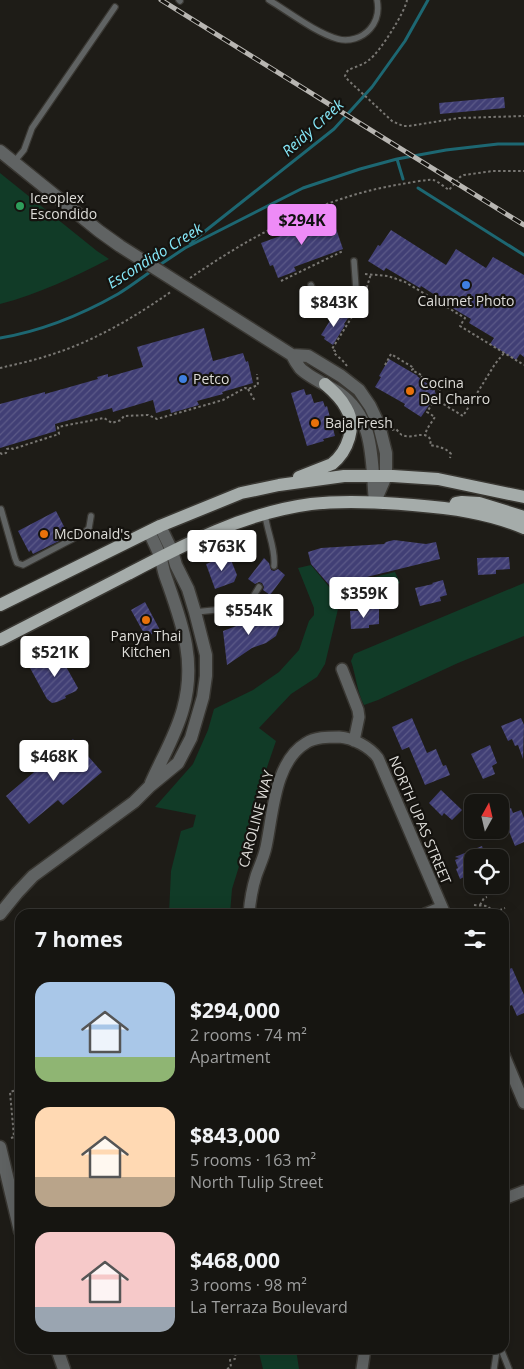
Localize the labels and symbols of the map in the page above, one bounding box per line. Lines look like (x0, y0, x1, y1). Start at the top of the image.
water label: Reidy Creek (277, 94, 348, 160)
place label: Iceoplex Escondido (30, 188, 97, 223)
marker: Iceoplex Escondido (14, 200, 26, 212)
pin: $294K (267, 204, 337, 246)
water label: Escondido Creek (103, 218, 206, 292)
marker: Calumet Photo (460, 279, 472, 291)
pin: $843K (299, 286, 369, 328)
place label: Calumet Photo (417, 291, 515, 310)
place label: Petco (193, 369, 229, 388)
marker: Petco (177, 373, 189, 385)
place label: Cocina Del Charro (420, 373, 490, 408)
marker: Cocina Del Charro (404, 385, 416, 397)
place label: Baja Fresh (325, 413, 393, 432)
marker: Baja Fresh (309, 417, 321, 429)
place label: McDonald's (54, 524, 130, 543)
marker: McDonald's (38, 528, 50, 540)
pin: $763K (187, 530, 257, 572)
pin: $359K (329, 576, 399, 619)
pin: $554K (214, 594, 284, 636)
marker: Panya Thai Kitchen (140, 614, 152, 626)
place label: Panya Thai Kitchen (111, 626, 181, 661)
pin: $521K (20, 636, 90, 678)
pin: $468K (19, 740, 89, 782)
street label: NORTH UPAS STREET (385, 753, 456, 887)
street label: CAROLINE WAY (233, 768, 278, 870)
north arrow (464, 794, 509, 839)

